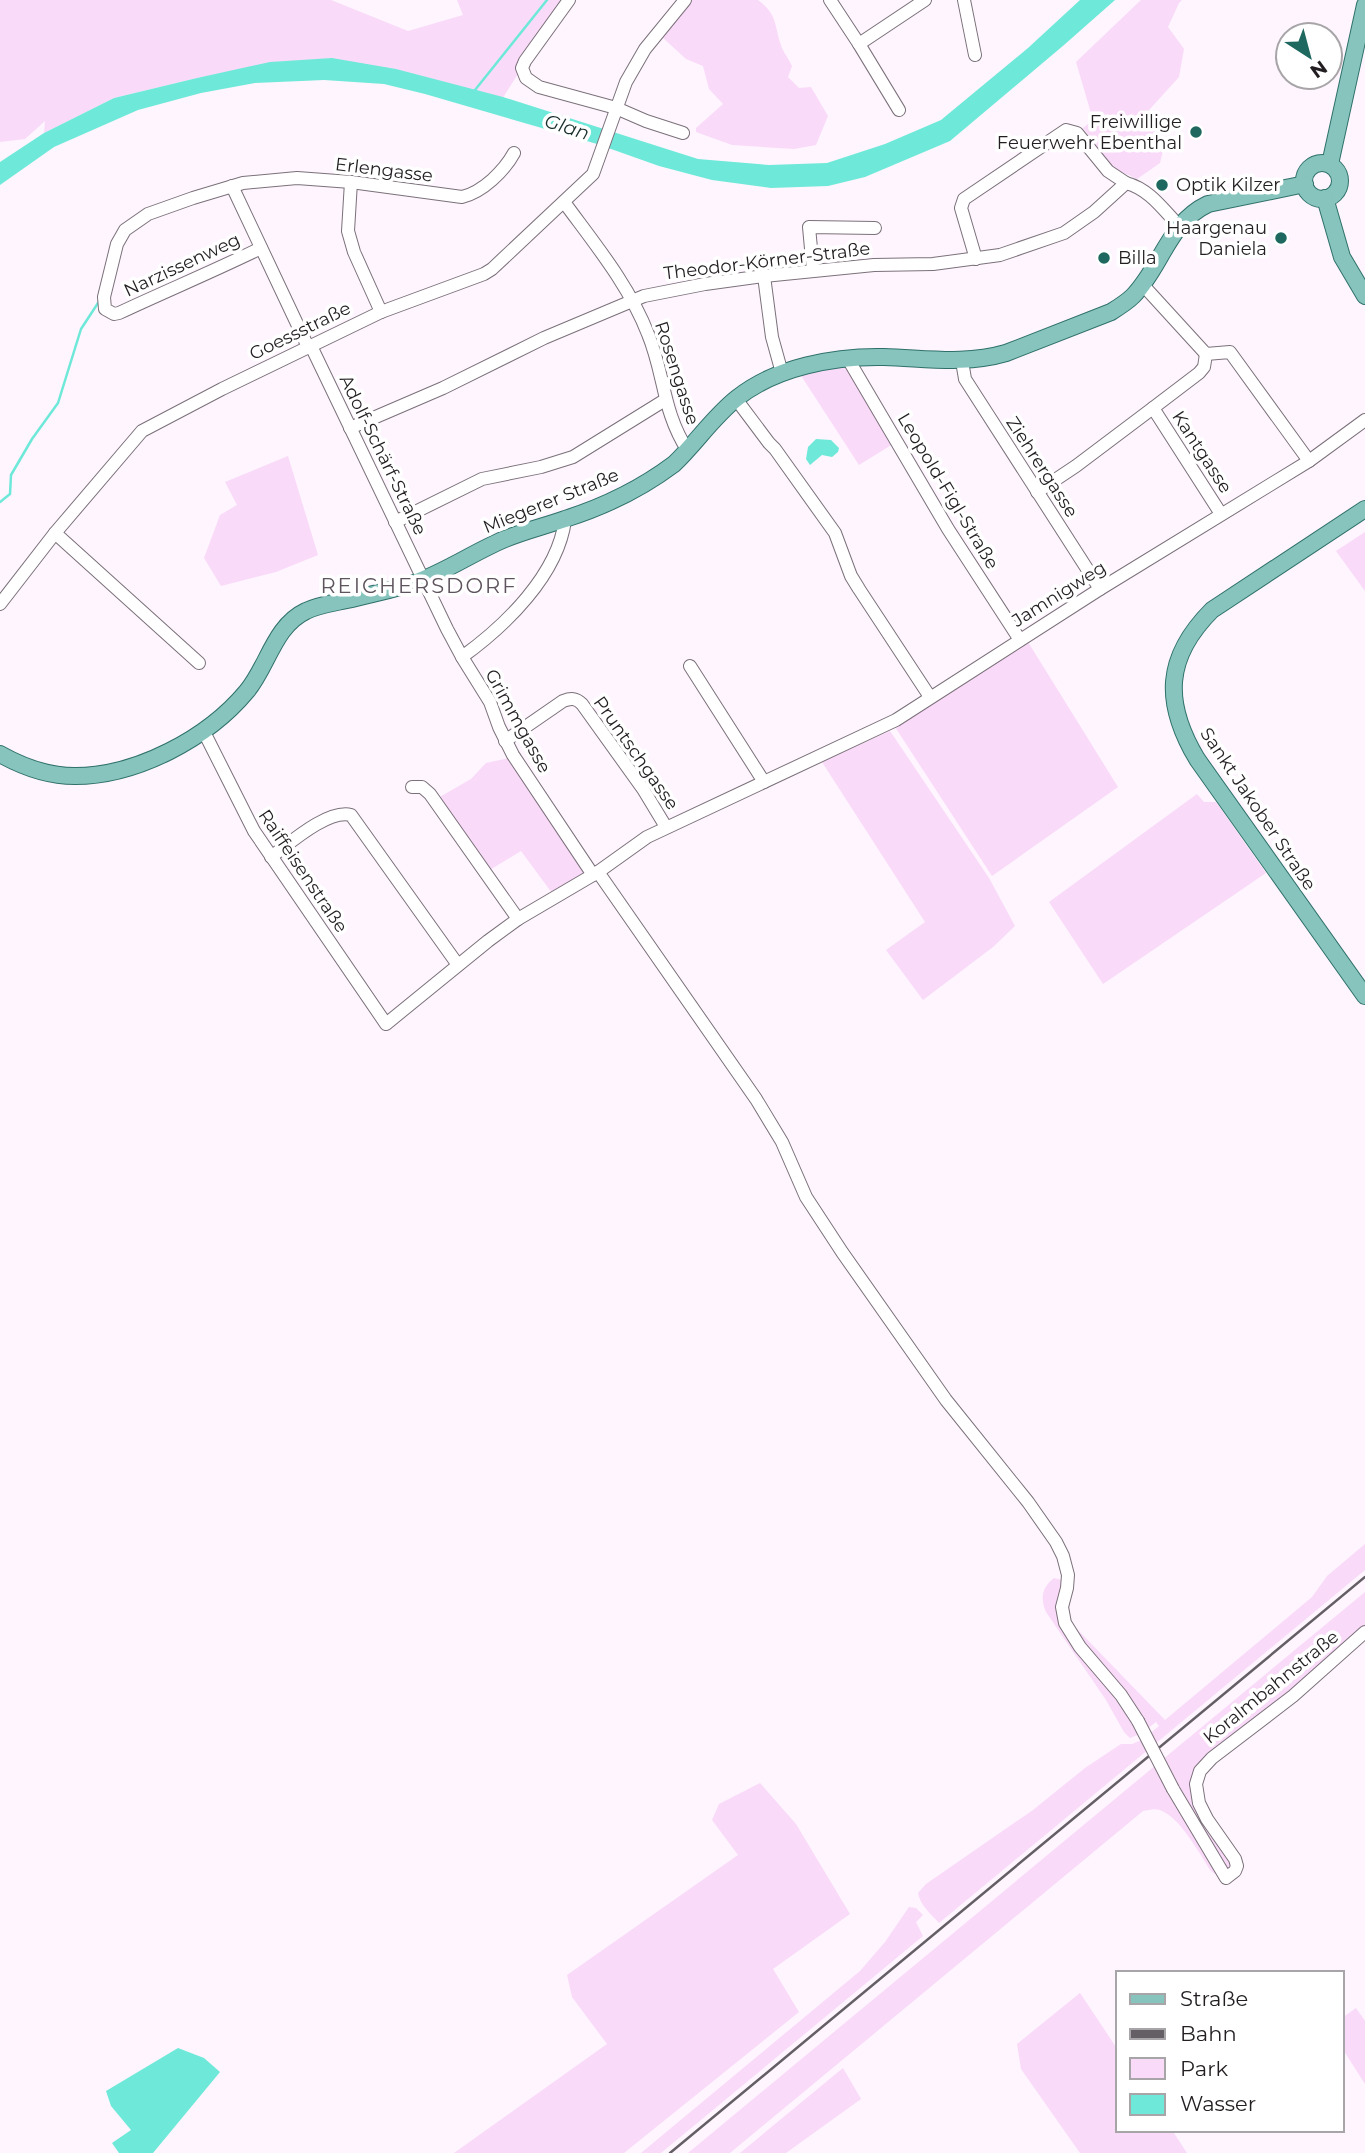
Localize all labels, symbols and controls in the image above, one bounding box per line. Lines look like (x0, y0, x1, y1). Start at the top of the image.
north arrow (1274, 21, 1344, 91)
text: N (1306, 56, 1332, 83)
water label: Glan (542, 109, 592, 145)
place label: Freiwillige Feuerwehr Ebenthal (997, 111, 1182, 154)
marker: Freiwillige Feuerwehr Ebenthal (1188, 124, 1204, 140)
street label: Erlengasse (334, 153, 434, 187)
place label: Optik Kilzer (1176, 174, 1281, 196)
marker: Optik Kilzer (1154, 177, 1170, 193)
place label: Haargenau Daniela (1166, 217, 1267, 260)
street label: Narzissenweg (120, 228, 244, 302)
marker: Haargenau Daniela (1273, 230, 1289, 246)
street label: Theodor-Körner-Straße (663, 237, 872, 285)
place label: Billa (1118, 247, 1157, 269)
marker: Billa (1096, 250, 1112, 266)
street label: Goessstraße (246, 297, 354, 365)
street label: Rosengasse (650, 318, 704, 428)
street label: Adolf-Schärf-Straße (335, 371, 431, 539)
street label: Kantgasse (1167, 407, 1237, 497)
street label: Leopold-Figl-Straße (893, 409, 1003, 573)
street label: Ziehrergasse (1001, 412, 1083, 522)
street label: Miegerer Straße (480, 464, 622, 538)
street label: Jamnigweg (1007, 556, 1110, 632)
district label: REICHERSDORF (320, 573, 518, 598)
street label: Grimmgasse (480, 665, 556, 777)
street label: Pruntschgasse (589, 692, 683, 814)
street label: Sankt Jakober Straße (1195, 724, 1321, 895)
street label: Raiffeisenstraße (254, 805, 352, 937)
street label: Koralmbahnstraße (1199, 1626, 1343, 1748)
legend (1116, 1971, 1344, 2132)
text: Straße (1180, 1986, 1248, 2011)
text: Bahn (1180, 2021, 1237, 2046)
text: Park (1180, 2056, 1228, 2081)
text: Wasser (1180, 2091, 1256, 2116)

